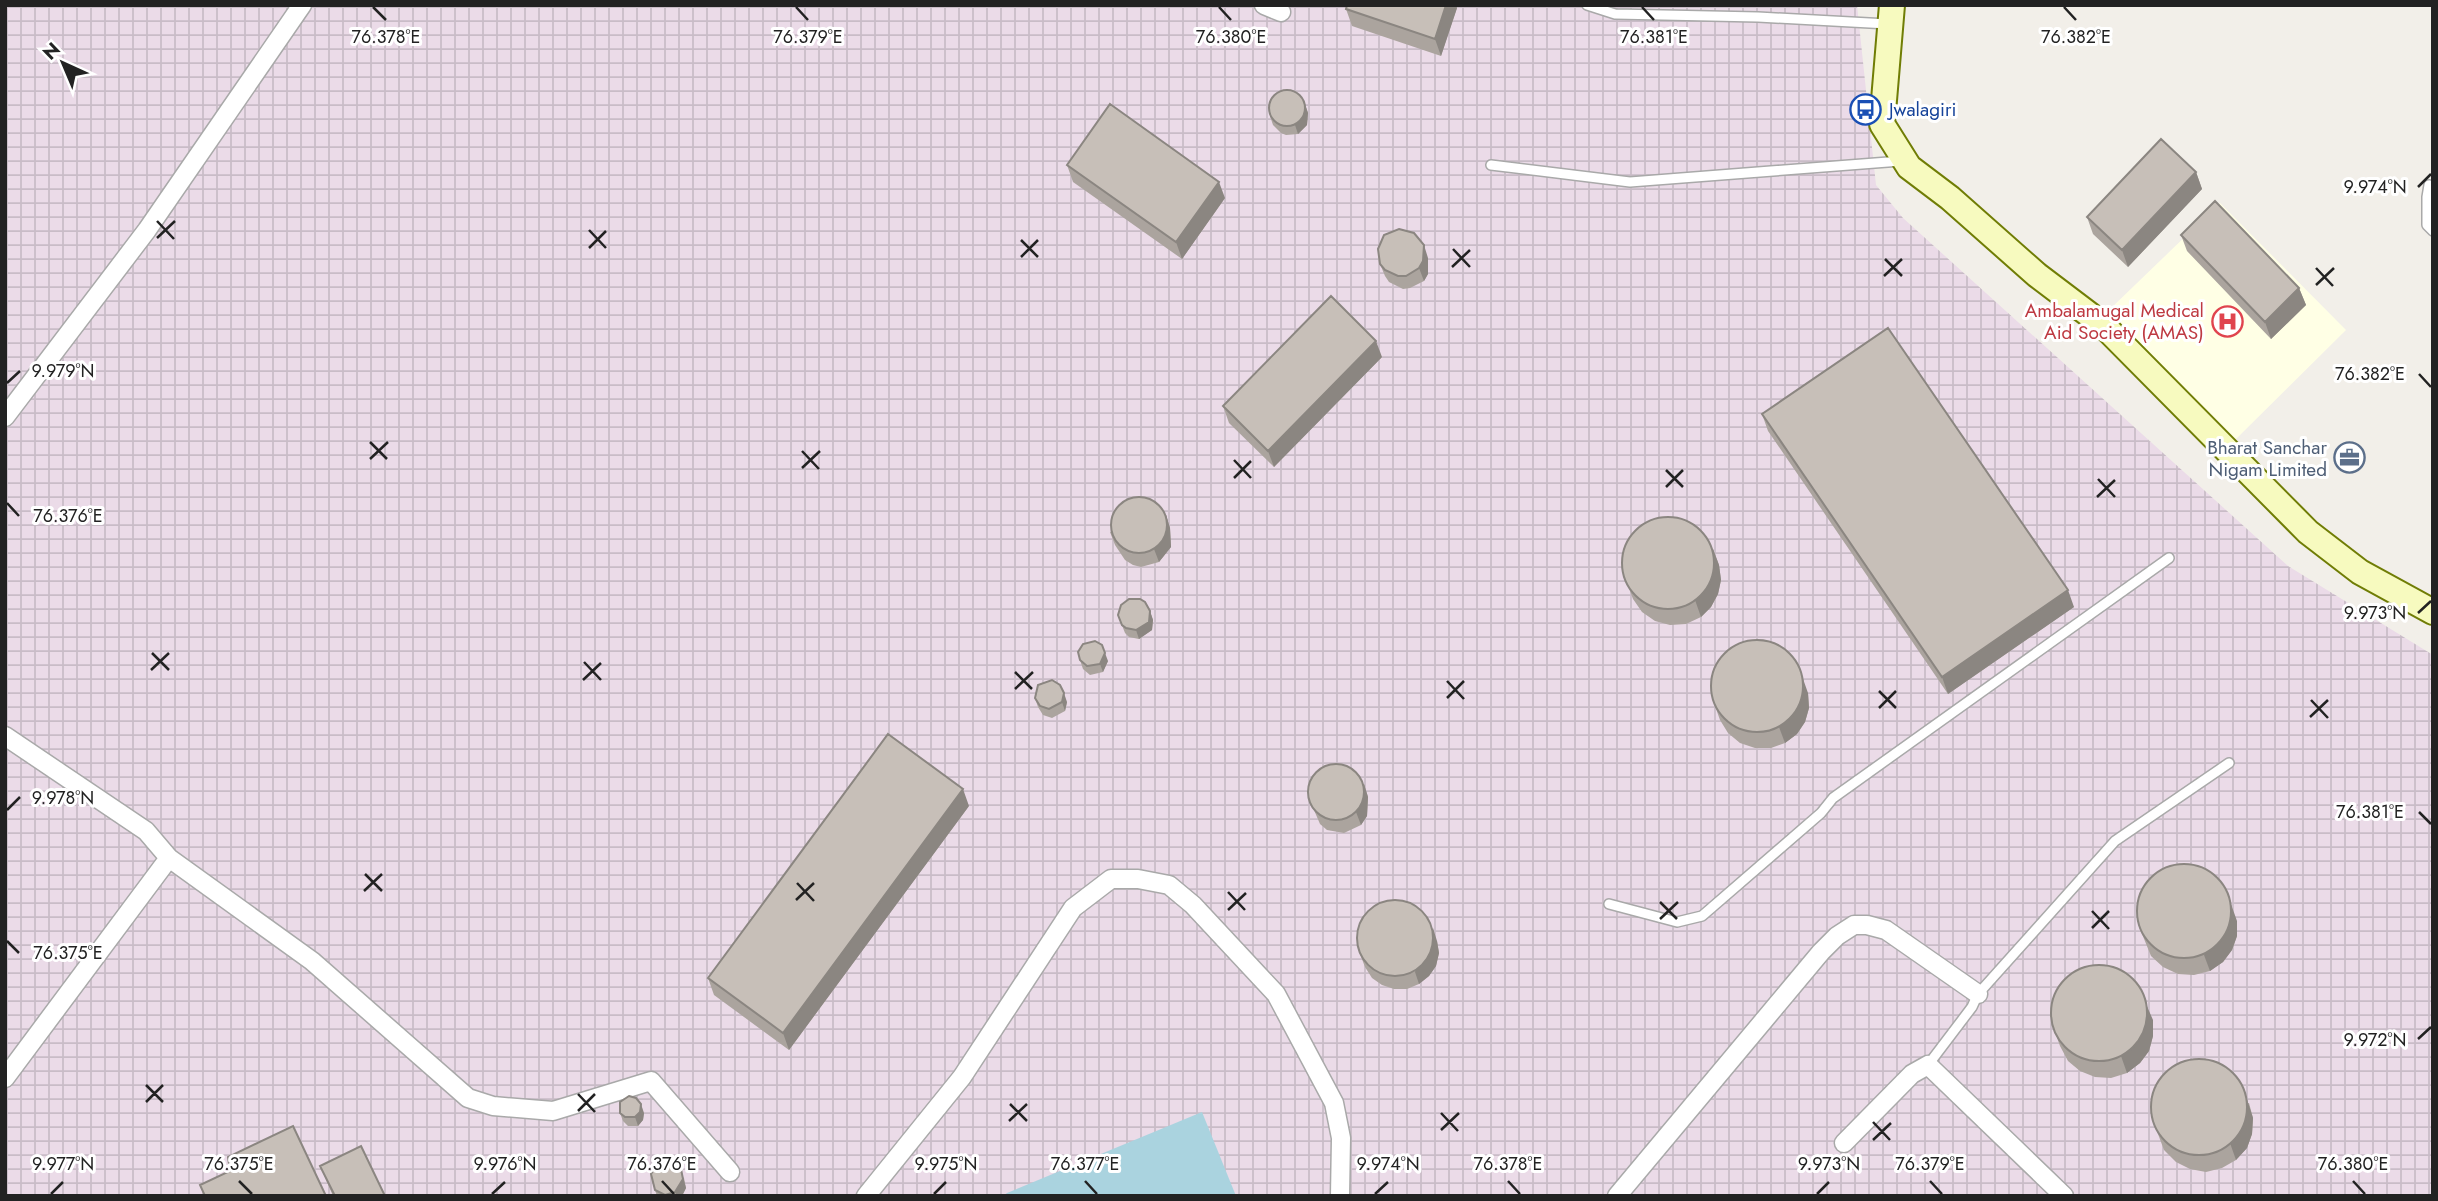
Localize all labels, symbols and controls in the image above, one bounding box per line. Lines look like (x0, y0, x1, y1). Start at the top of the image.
text: 76.378°E (352, 24, 420, 50)
text: 76.379°E (773, 24, 843, 50)
text: 76.380°E (1196, 24, 1266, 50)
text: 76.381°E (1620, 24, 1688, 50)
text: 76.382°E (2041, 24, 2111, 50)
north arrow (28, 28, 98, 98)
text: N (37, 36, 66, 66)
bus stop icon: Jwalagiri (1849, 92, 1883, 126)
place label: Jwalagiri (1886, 96, 1956, 123)
text: 9.974°N (2343, 174, 2407, 200)
place label: Ambalamugal Medical Aid Society (AMAS) (2025, 297, 2204, 346)
hospital icon: Ambalamugal Medical Aid Society (AMAS) (2210, 304, 2244, 338)
text: 9.979°N (31, 358, 95, 384)
text: 76.382°E (2335, 361, 2405, 387)
place label: Bharat Sanchar Nigam Limited (2207, 434, 2327, 483)
office icon: Bharat Sanchar Nigam Limited (2333, 441, 2367, 475)
text: 76.376°E (33, 503, 103, 529)
text: 9.973°N (2344, 600, 2406, 626)
text: 9.978°N (32, 785, 94, 811)
text: 76.381°E (2336, 799, 2404, 825)
text: 76.375°E (33, 940, 103, 966)
text: 9.972°N (2344, 1027, 2406, 1053)
text: 9.977°N (32, 1151, 94, 1177)
text: 76.375°E (204, 1151, 274, 1177)
text: 9.976°N (473, 1151, 537, 1177)
text: 76.376°E (627, 1151, 697, 1177)
text: 9.975°N (915, 1151, 977, 1177)
text: 76.377°E (1051, 1151, 1119, 1177)
text: 9.974°N (1356, 1151, 1420, 1177)
text: 76.378°E (1474, 1151, 1542, 1177)
text: 9.973°N (1798, 1151, 1860, 1177)
text: 76.379°E (1895, 1151, 1965, 1177)
text: 76.380°E (2318, 1151, 2388, 1177)

